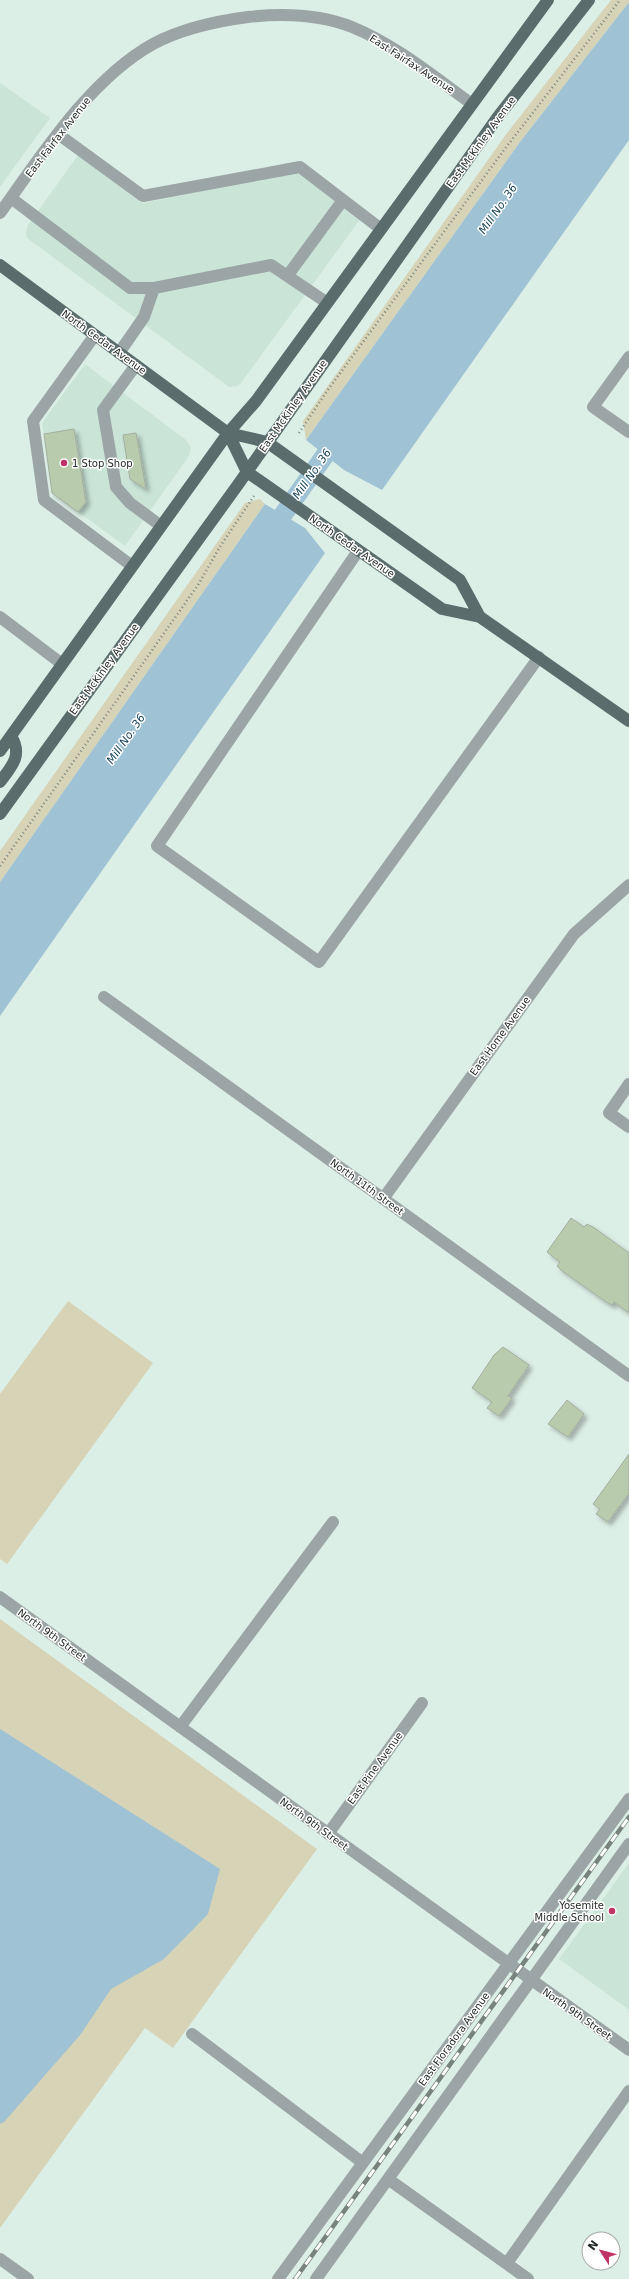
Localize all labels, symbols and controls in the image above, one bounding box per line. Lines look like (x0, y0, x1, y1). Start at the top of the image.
street label: East Fairfax Avenue (368, 33, 456, 95)
street label: East McKinley Avenue (444, 94, 518, 190)
street label: East Fairfax Avenue (23, 95, 93, 179)
water label: Mill No. 36 (476, 181, 520, 237)
street label: North Cedar Avenue (60, 308, 148, 376)
street label: East McKinley Avenue (257, 358, 329, 454)
water label: Mill No. 36 (290, 446, 334, 502)
marker: 1 Stop Shop (59, 458, 69, 468)
place label: 1 Stop Shop (72, 458, 133, 469)
street label: North Cedar Avenue (307, 512, 397, 580)
street label: East McKinley Avenue (67, 621, 141, 717)
water label: Mill No. 36 (104, 711, 148, 767)
street label: East Home Avenue (468, 994, 532, 1078)
street label: North 11th Street (328, 1157, 406, 1217)
street label: North 9th Street (16, 1607, 88, 1663)
street label: East Pine Avenue (345, 1730, 405, 1806)
street label: North 9th Street (278, 1796, 350, 1852)
place label: Yosemite Middle School (535, 1900, 604, 1923)
marker: Yosemite Middle School (607, 1906, 617, 1916)
street label: North 9th Street (541, 1986, 614, 2042)
street label: East Floradora Avenue (416, 1990, 492, 2088)
north arrow (581, 2231, 621, 2271)
text: N (585, 2238, 601, 2253)

